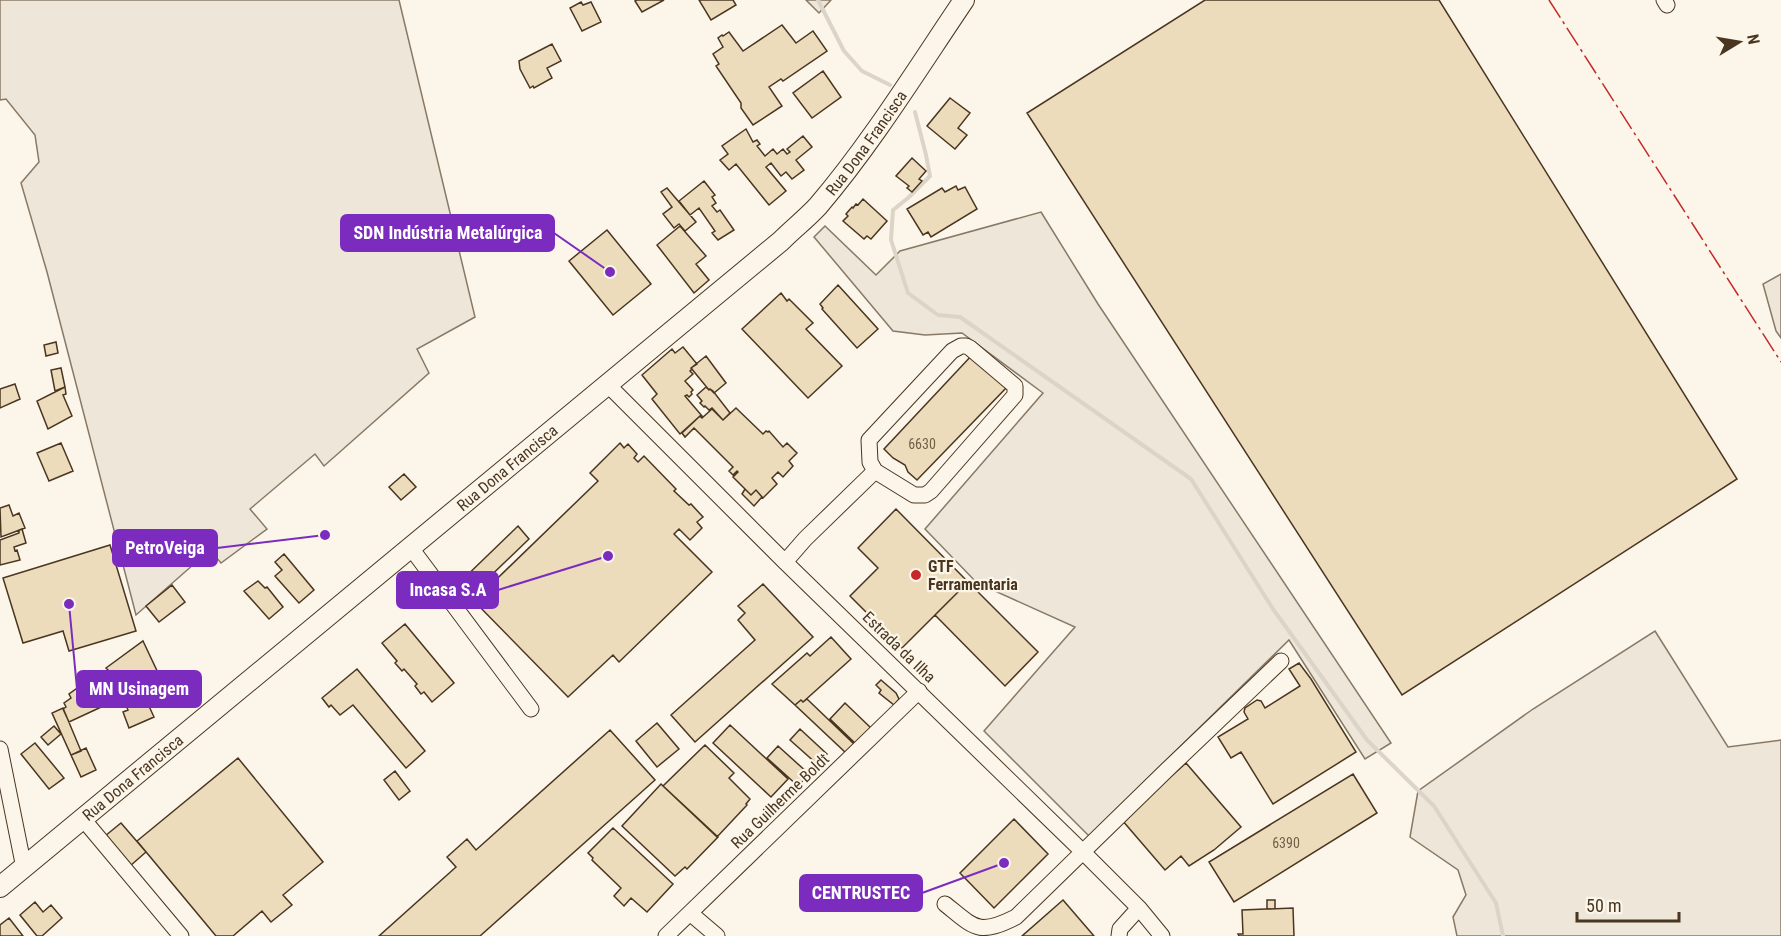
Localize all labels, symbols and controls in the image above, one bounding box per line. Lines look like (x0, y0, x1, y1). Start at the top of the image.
north arrow (1709, 12, 1769, 72)
text: N (1743, 33, 1763, 46)
street label: Rua Dona Francisca (822, 87, 910, 199)
callout: SDN Indústria Metalúrgica (341, 215, 554, 251)
text: SDN Indústria Metalúrgica (353, 222, 543, 243)
street label: Rua Dona Francisca (453, 421, 561, 515)
house number: 6630 (908, 436, 936, 452)
callout: PetroVeiga (113, 530, 217, 566)
text: PetroVeiga (125, 537, 205, 558)
place label: GTF Ferramentaria (928, 557, 1018, 594)
marker: GTF Ferramentaria (909, 568, 923, 582)
callout: Incasa S.A (397, 572, 498, 608)
text: Incasa S.A (410, 579, 487, 600)
street label: Estrada da Ilha (859, 608, 939, 686)
callout: MN Usinagem (77, 671, 201, 707)
text: MN Usinagem (89, 678, 189, 699)
street label: Rua Dona Francisca (78, 730, 187, 824)
street label: Rua Guilherme Boldt (727, 749, 833, 852)
house number: 6390 (1272, 835, 1300, 851)
callout: CENTRUSTEC (800, 875, 922, 911)
text: CENTRUSTEC (812, 882, 910, 903)
scale bar (1577, 885, 1679, 923)
text: 50 m (1586, 895, 1621, 916)

